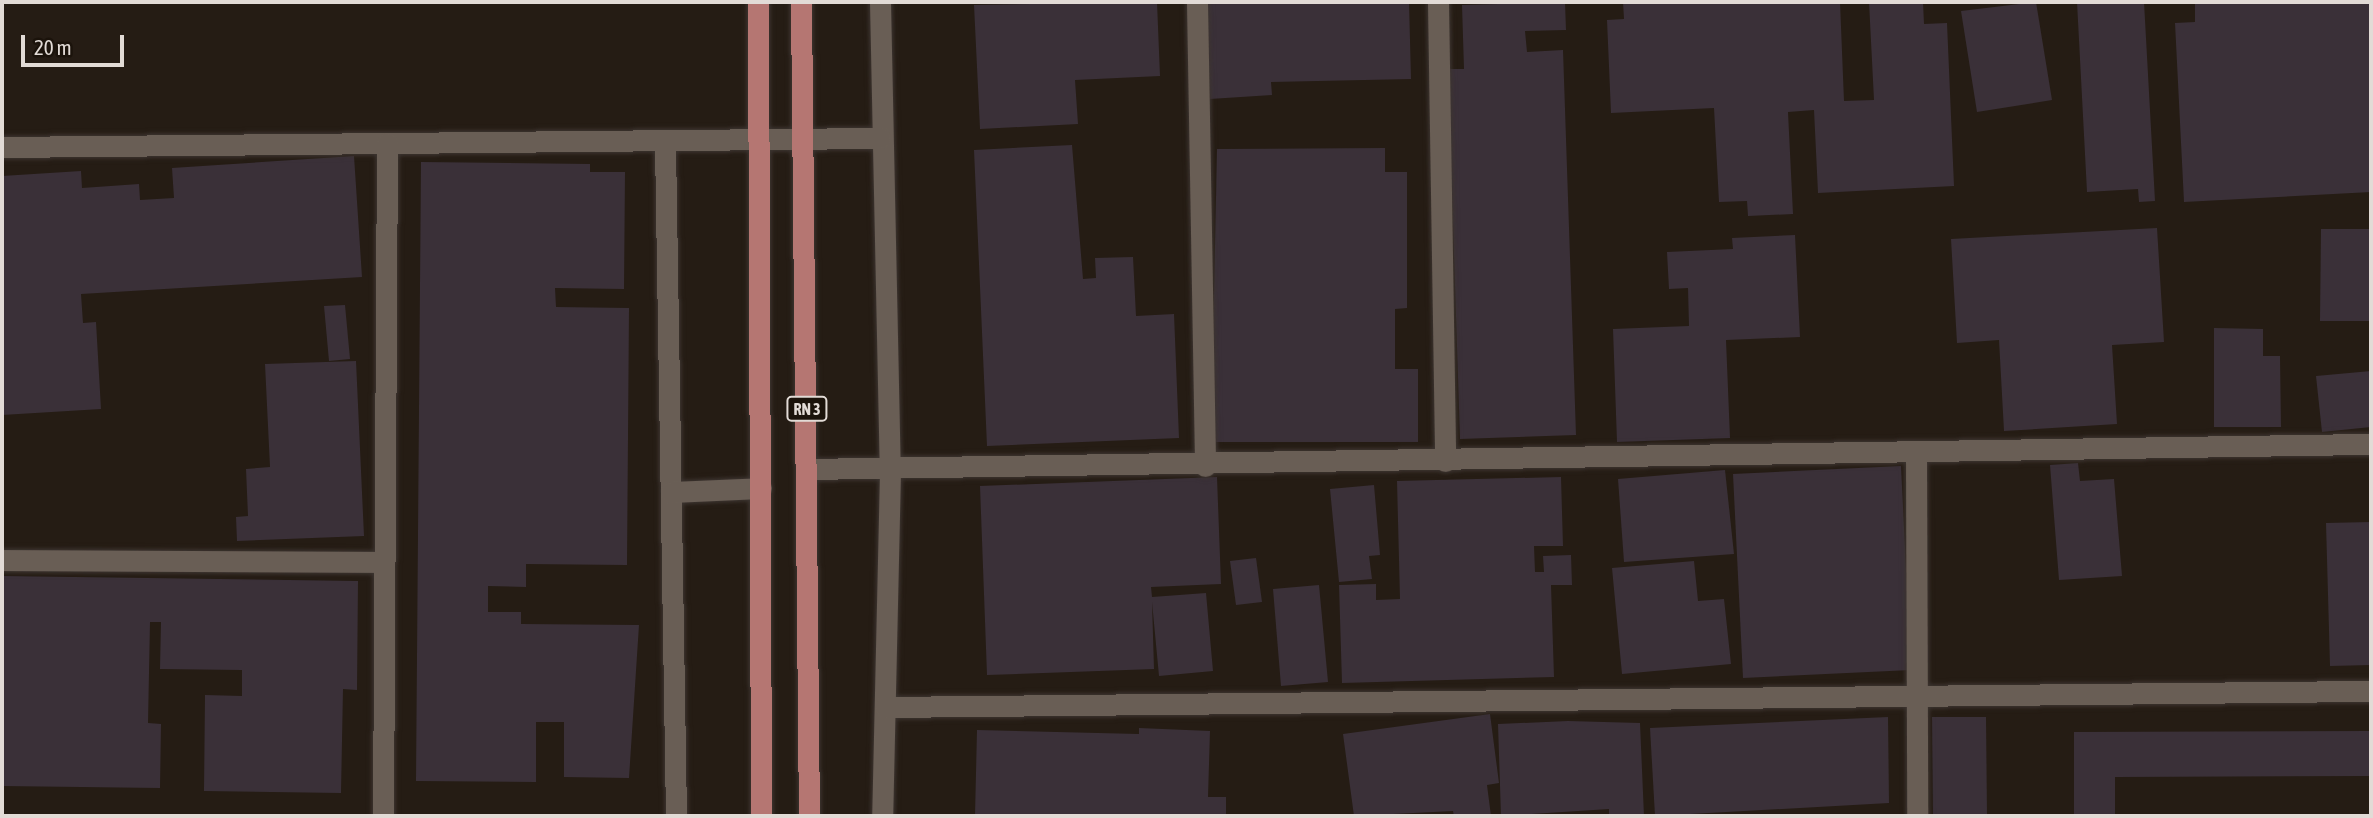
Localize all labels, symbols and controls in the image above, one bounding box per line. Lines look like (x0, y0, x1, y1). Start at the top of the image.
scale bar (24, 21, 128, 65)
text: 20 m (34, 35, 72, 59)
road number: RN 3 (786, 396, 828, 422)

